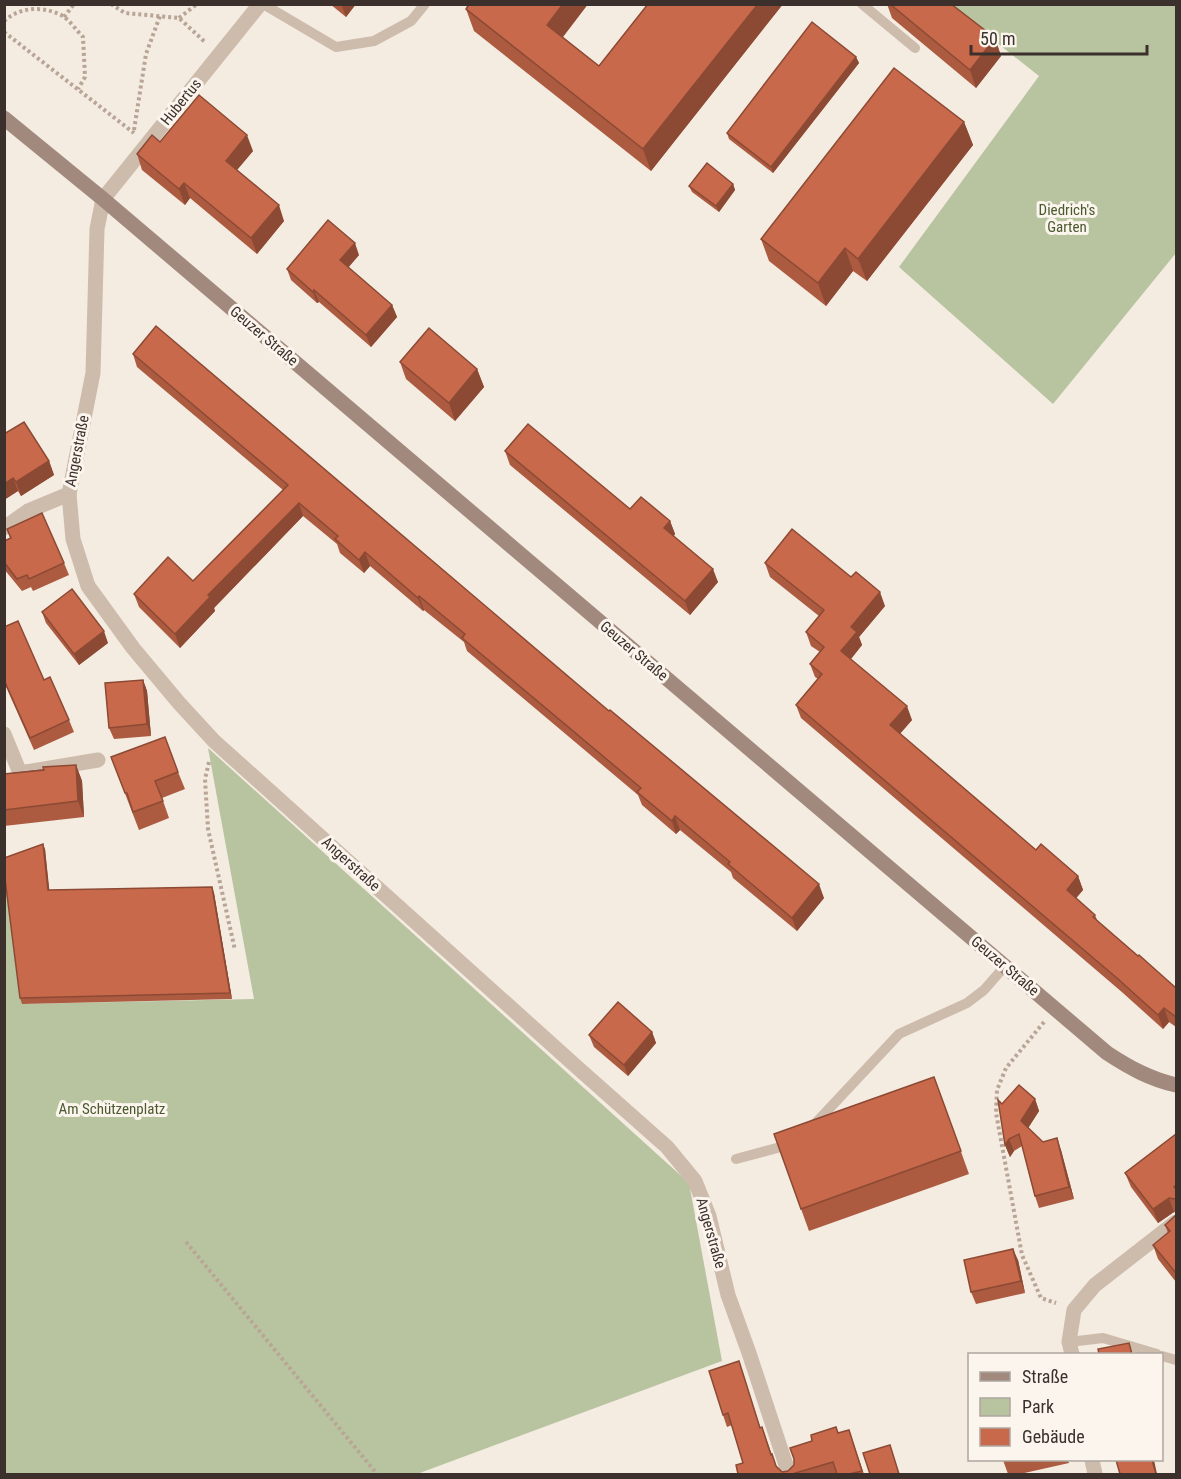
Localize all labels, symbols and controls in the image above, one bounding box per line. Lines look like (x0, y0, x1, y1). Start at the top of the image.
scale bar (971, 18, 1146, 56)
text: 50 m (980, 28, 1015, 49)
street label: Hubertus (157, 75, 205, 129)
park label: Diedrich's Garten (1039, 201, 1096, 236)
street label: Geuzer Straße (226, 302, 302, 370)
street label: Angerstraße (61, 414, 93, 488)
street label: Geuzer Straße (596, 617, 672, 685)
street label: Angerstraße (318, 833, 384, 895)
street label: Geuzer Straße (967, 932, 1043, 1000)
park label: Am Schützenplatz (59, 1100, 165, 1118)
street label: Angerstraße (692, 1196, 730, 1270)
legend (968, 1353, 1163, 1461)
text: Straße (1022, 1366, 1068, 1387)
text: Park (1022, 1396, 1054, 1417)
text: Gebäude (1022, 1426, 1085, 1447)

